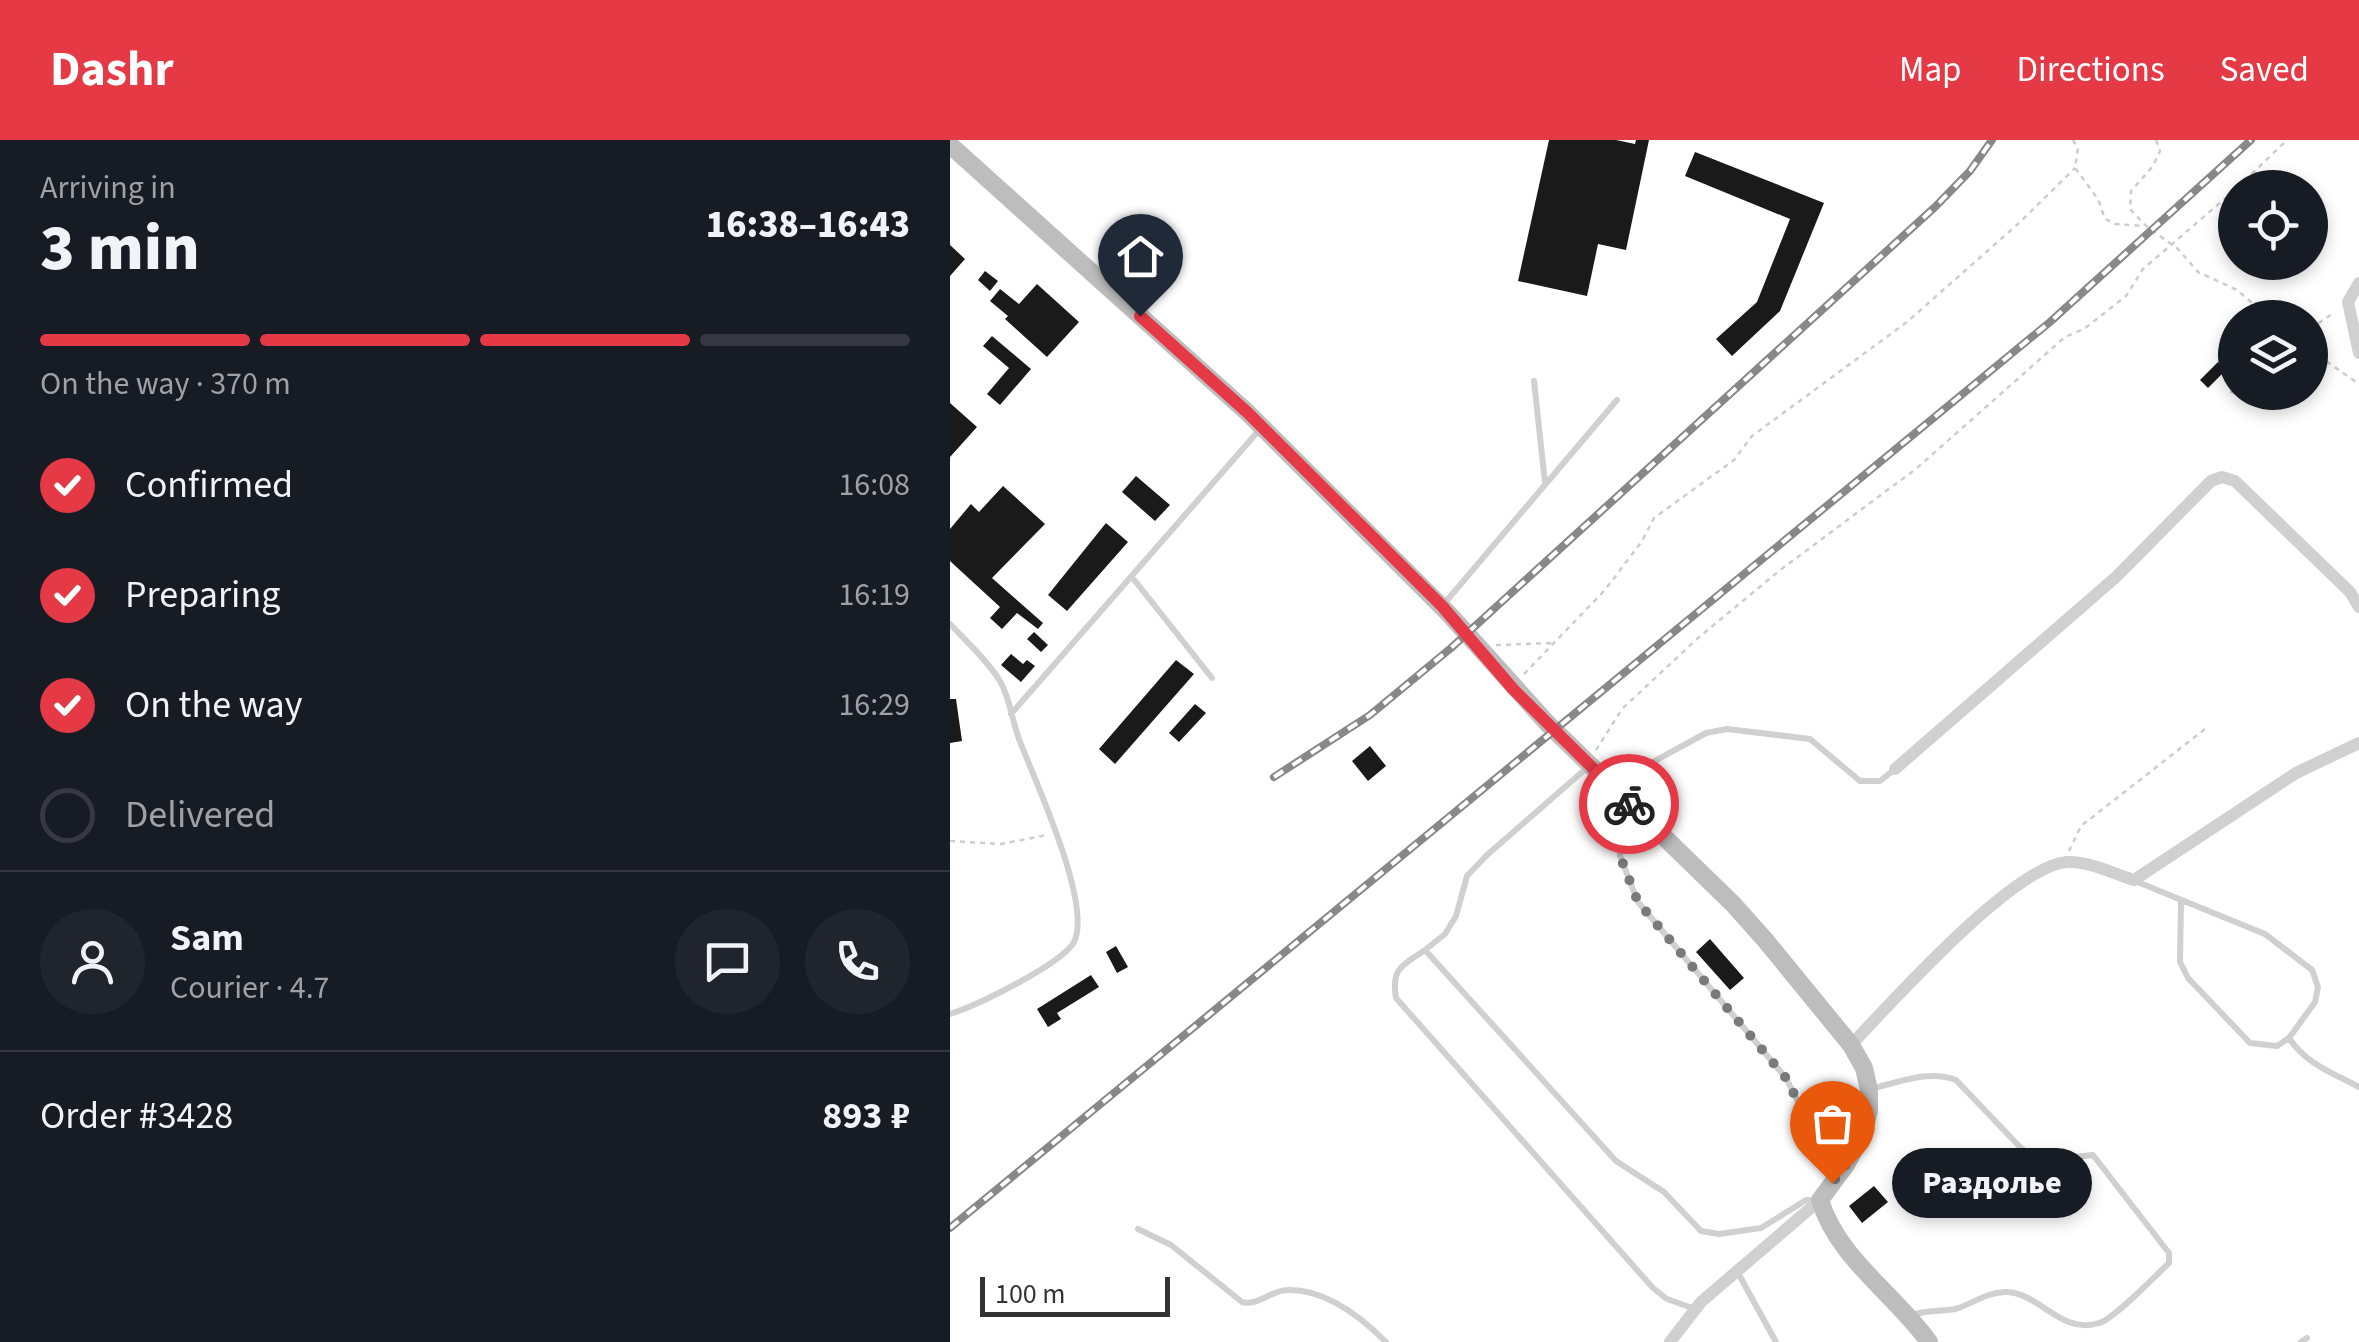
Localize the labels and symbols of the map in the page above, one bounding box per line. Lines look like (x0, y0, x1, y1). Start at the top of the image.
pin (1098, 214, 1183, 317)
courier (1579, 754, 1679, 854)
pin (1790, 1081, 1875, 1184)
callout: Раздолье (1892, 1148, 2092, 1218)
scale bar (980, 1272, 1170, 1316)

